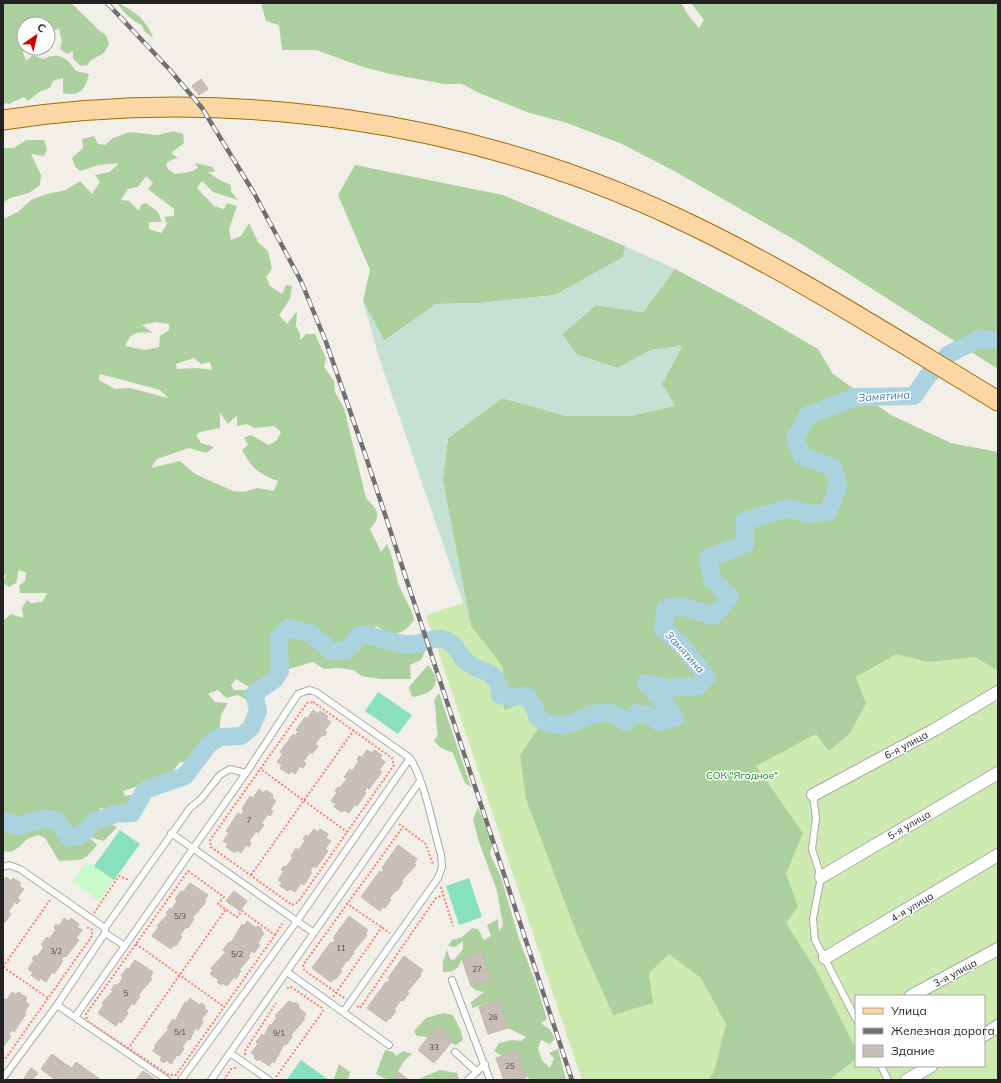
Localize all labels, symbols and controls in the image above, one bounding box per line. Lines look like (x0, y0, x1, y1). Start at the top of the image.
north arrow (16, 16, 56, 56)
text: С (35, 20, 49, 36)
water label: Замятина (857, 387, 911, 405)
water label: Замятина (662, 628, 708, 676)
street label: 6-я улица (882, 728, 930, 762)
park label: СОК "Ягодное" (706, 769, 778, 782)
street label: 5-я улица (885, 807, 933, 843)
house number: 7 (247, 815, 252, 825)
street label: 4-я улица (888, 889, 936, 925)
house number: 5/3 (174, 911, 186, 921)
house number: 11 (336, 943, 346, 953)
house number: 3/2 (50, 946, 62, 956)
house number: 5/2 (231, 949, 243, 959)
street label: 3-я улица (931, 956, 979, 990)
house number: 27 (472, 964, 482, 974)
house number: 5 (124, 988, 129, 998)
legend (855, 995, 985, 1067)
text: Улица (890, 1003, 927, 1018)
house number: 26 (488, 1012, 498, 1022)
text: Железная дорога (891, 1023, 995, 1038)
house number: 5/1 (174, 1027, 186, 1037)
house number: 9/1 (273, 1028, 285, 1038)
house number: 33 (429, 1042, 439, 1052)
text: Здание (891, 1043, 935, 1058)
house number: 25 (505, 1061, 515, 1071)

